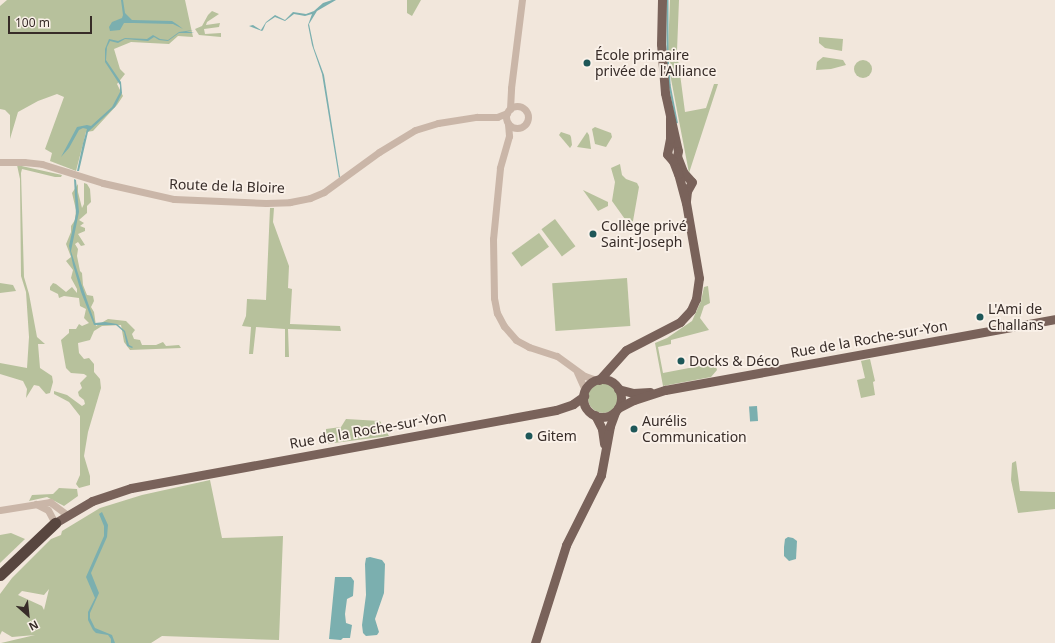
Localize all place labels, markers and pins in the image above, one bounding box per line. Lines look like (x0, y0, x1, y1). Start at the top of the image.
place label: École primaire privée de l'Alliance (595, 47, 716, 80)
marker: École primaire privée de l'Alliance (582, 58, 592, 68)
place label: Collège privé Saint-Joseph (601, 218, 687, 250)
marker: Collège privé Saint-Joseph (588, 229, 598, 239)
place label: L'Ami de Challans (988, 301, 1044, 334)
marker: L'Ami de Challans (975, 312, 985, 322)
place label: Docks & Déco (689, 353, 779, 369)
marker: Docks & Déco (676, 356, 686, 366)
place label: Aurélis Communication (642, 413, 747, 446)
marker: Aurélis Communication (629, 424, 639, 434)
place label: Gitem (537, 428, 577, 444)
marker: Gitem (524, 431, 534, 441)

